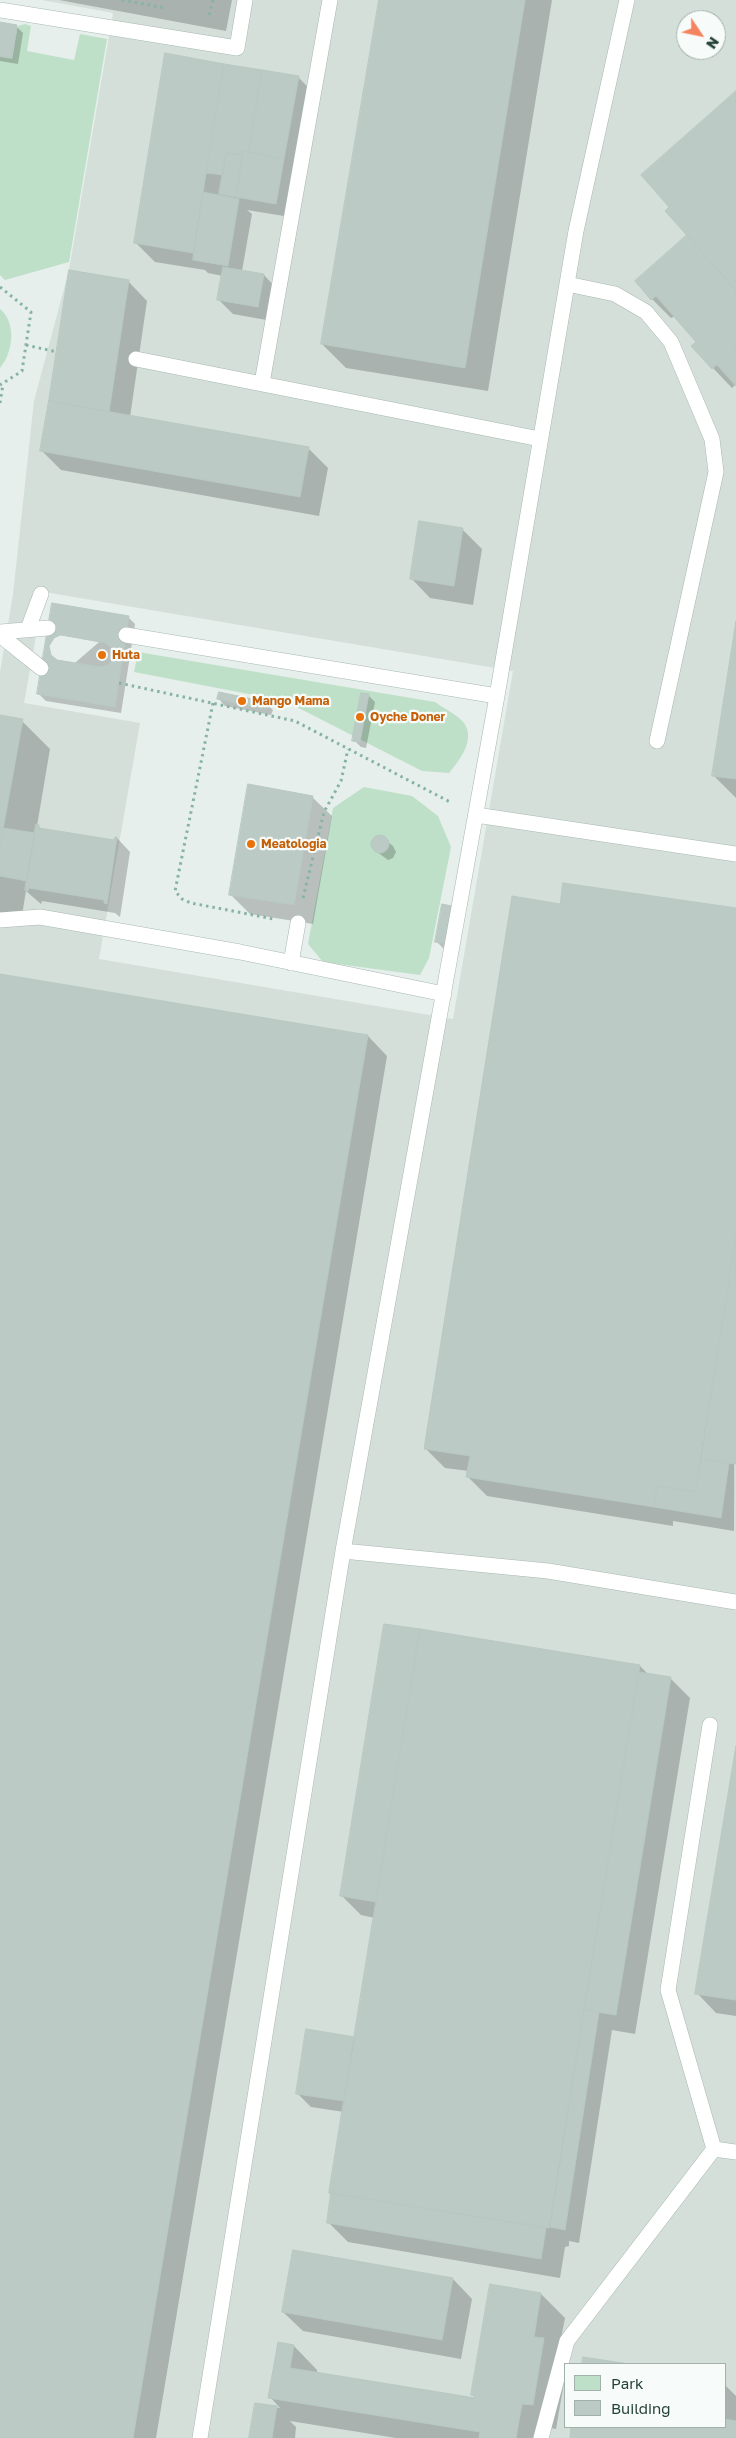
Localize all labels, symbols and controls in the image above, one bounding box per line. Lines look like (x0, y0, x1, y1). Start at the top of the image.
north arrow (676, 10, 726, 60)
text: N (703, 34, 723, 52)
place label: Huta (112, 648, 140, 662)
marker: Huta (96, 649, 108, 661)
place label: Mango Mama (252, 694, 330, 708)
marker: Mango Mama (236, 695, 248, 707)
place label: Oyche Doner (370, 710, 445, 724)
marker: Oyche Doner (354, 711, 366, 723)
place label: Meatologia (261, 837, 327, 851)
marker: Meatologia (245, 838, 257, 850)
legend (564, 2363, 726, 2428)
text: Park (611, 2374, 643, 2392)
text: Building (611, 2399, 671, 2417)

